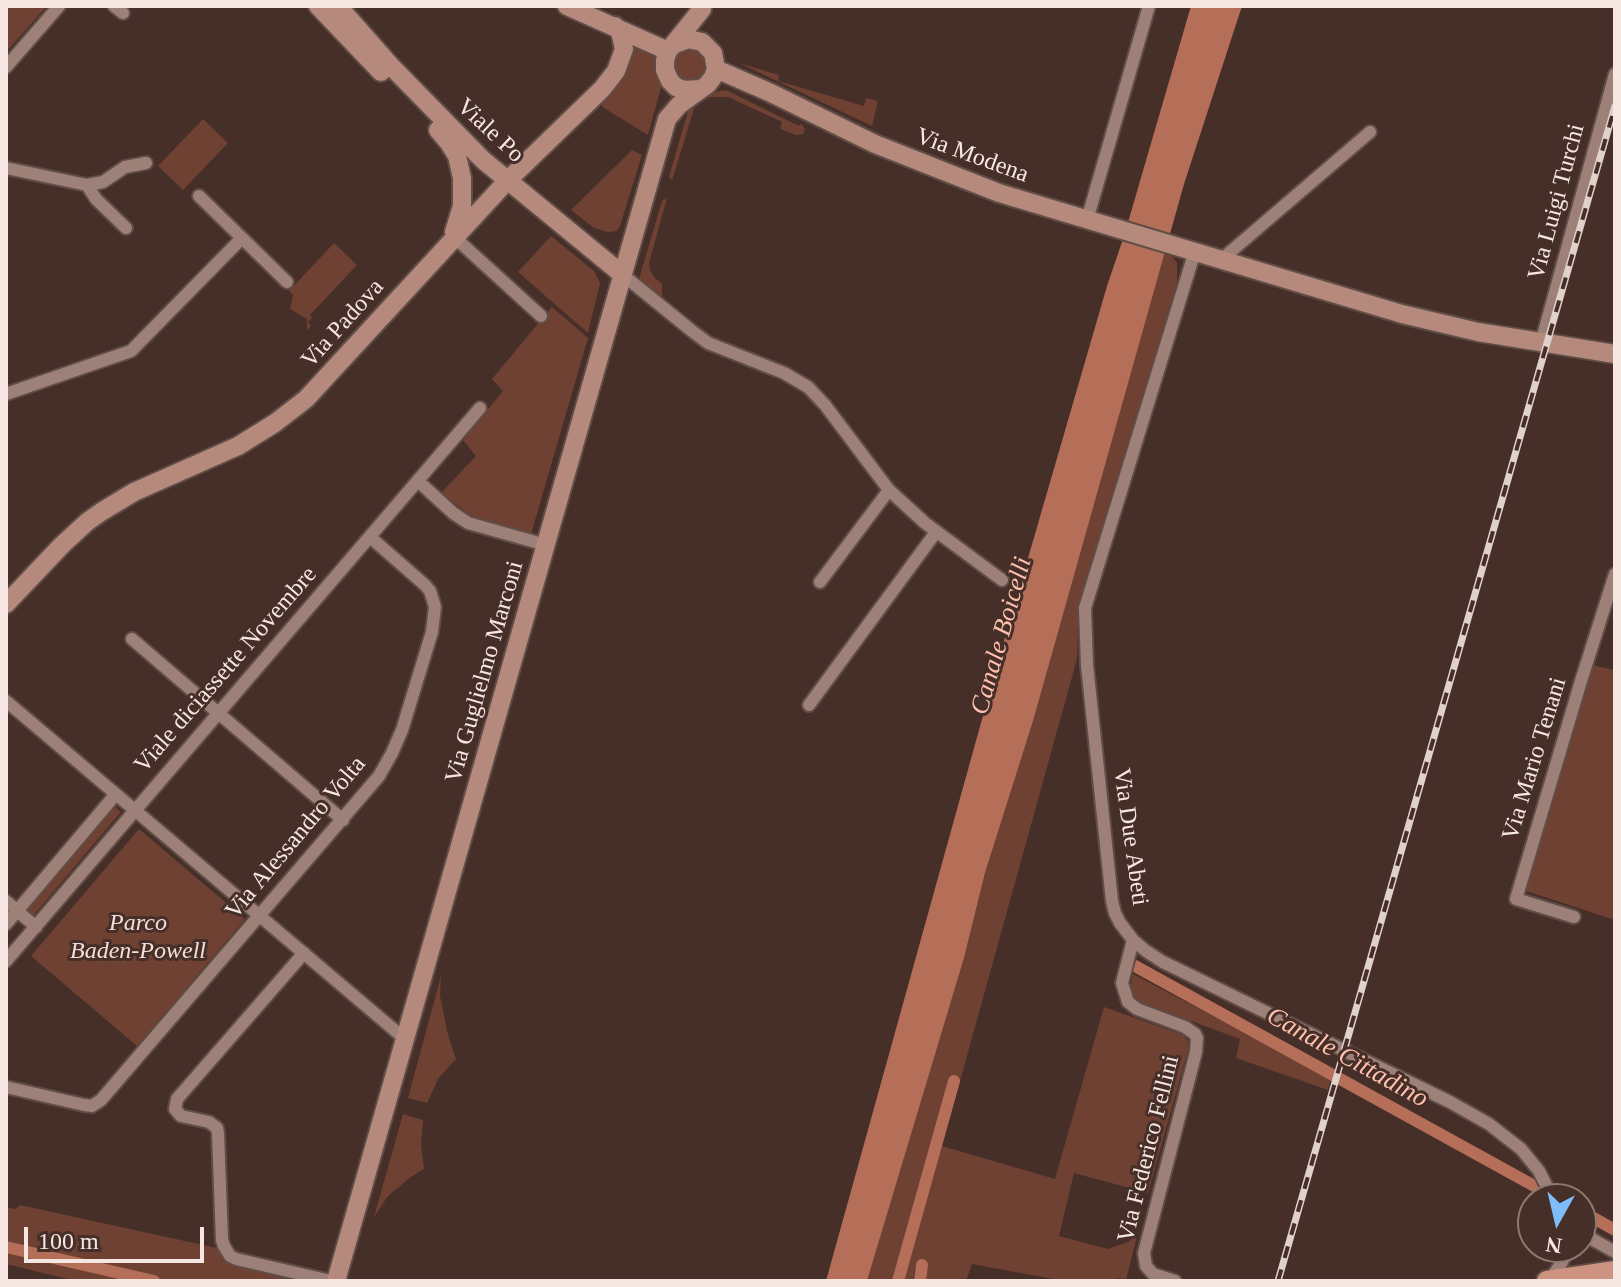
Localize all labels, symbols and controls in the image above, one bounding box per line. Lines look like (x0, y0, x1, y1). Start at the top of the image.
street label: Viale Po (450, 93, 530, 169)
street label: Via Luigi Turchi (1522, 121, 1592, 283)
street label: Via Modena (912, 122, 1032, 190)
street label: Via Padova (296, 274, 390, 374)
water label: Canale Boicelli (965, 554, 1039, 718)
street label: Via Guglielmo Marconi (440, 558, 530, 786)
street label: Viale diciassette Novembre (129, 561, 323, 779)
street label: Via Mario Tenani (1497, 674, 1573, 844)
street label: Via Alessandro Volta (220, 751, 372, 925)
street label: Via Due Abeti (1106, 766, 1154, 908)
park label: Parco Baden-Powell (70, 910, 206, 966)
water label: Canale Cittadino (1261, 1001, 1433, 1115)
street label: Via Federico Fellini (1112, 1052, 1186, 1246)
north arrow (1517, 1183, 1597, 1263)
scale bar (28, 1211, 208, 1261)
text: 100 m (38, 1228, 99, 1254)
text: N (1544, 1232, 1563, 1259)

